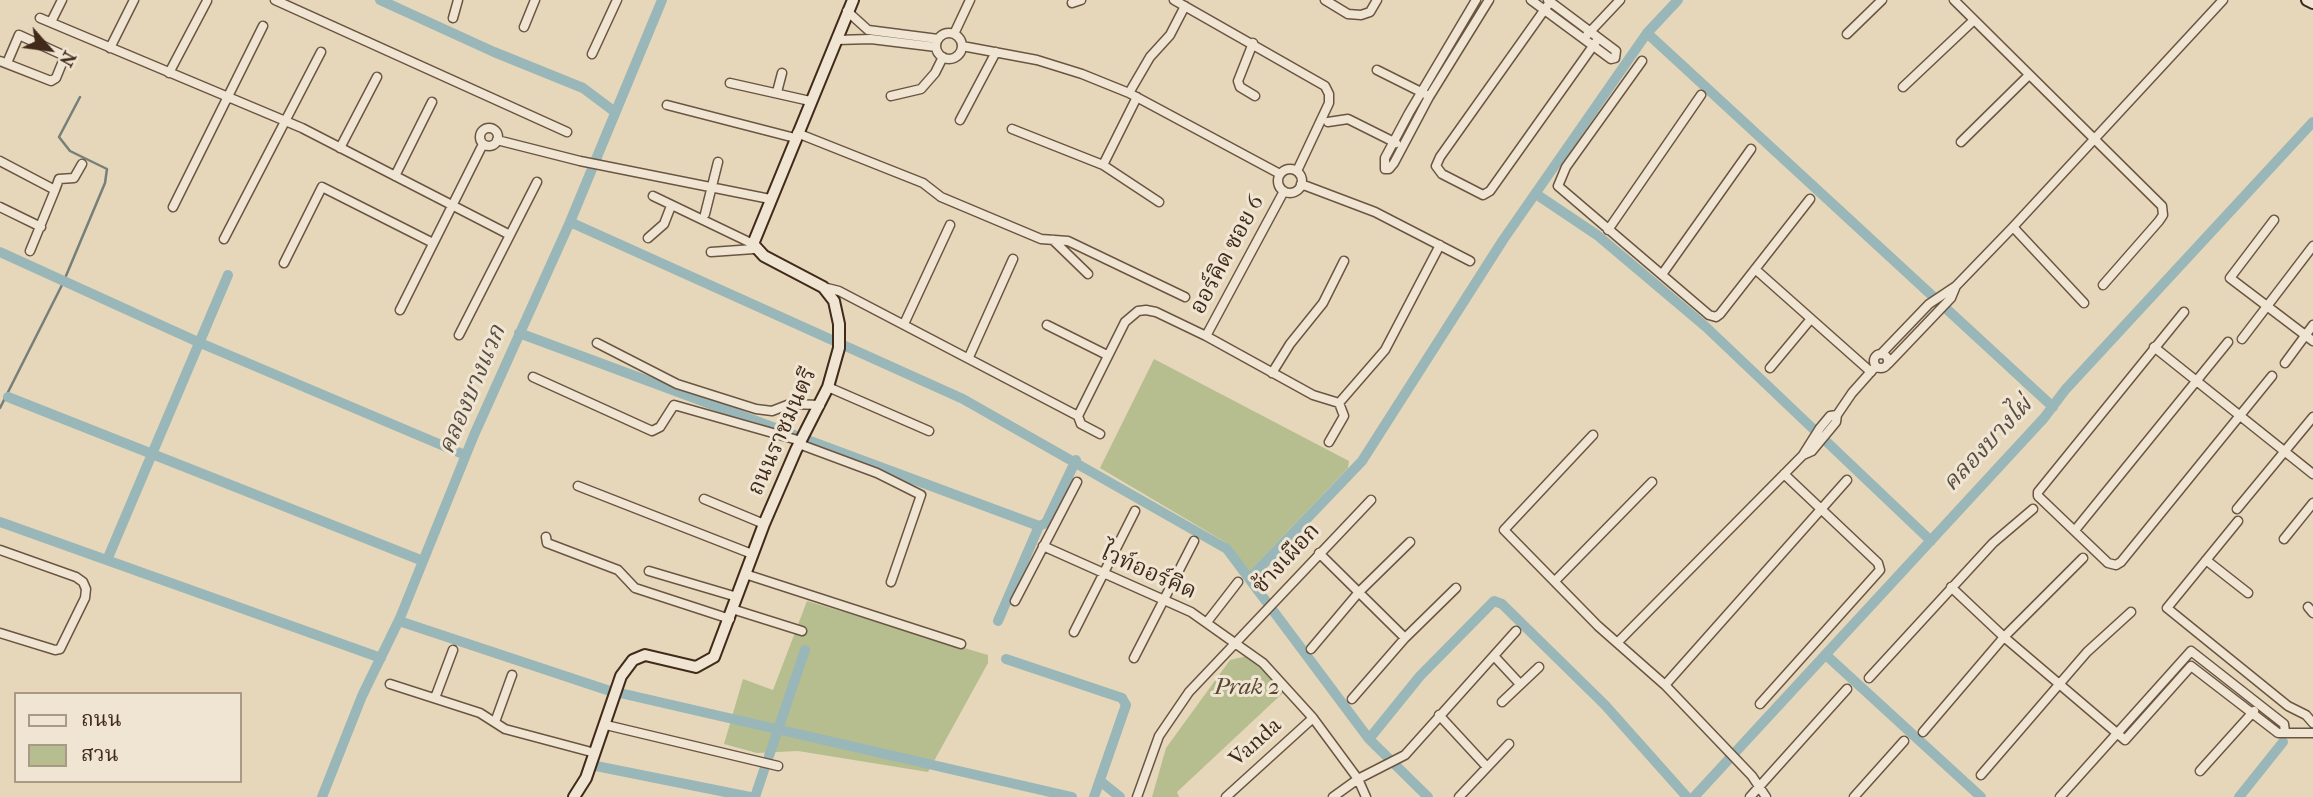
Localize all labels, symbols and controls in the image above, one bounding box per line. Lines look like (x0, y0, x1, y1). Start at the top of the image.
north arrow (14, 14, 84, 84)
text: N (54, 47, 81, 70)
street label: ออร์คิด ซอย 6 (1185, 191, 1271, 319)
water label: คลองบางแวก (433, 321, 513, 459)
street label: ถนนราชมนตรี (743, 364, 823, 500)
water label: คลองบางไผ่ (1937, 392, 2039, 498)
street label: ช้างเผือก (1247, 518, 1327, 600)
street label: ไวท์ออร์คิด (1096, 540, 1200, 606)
park label: Prak 2 (1214, 674, 1280, 702)
legend (14, 692, 242, 783)
text: ถนน (81, 707, 122, 731)
street label: Vanda (1224, 712, 1288, 774)
text: สวน (81, 742, 119, 766)

